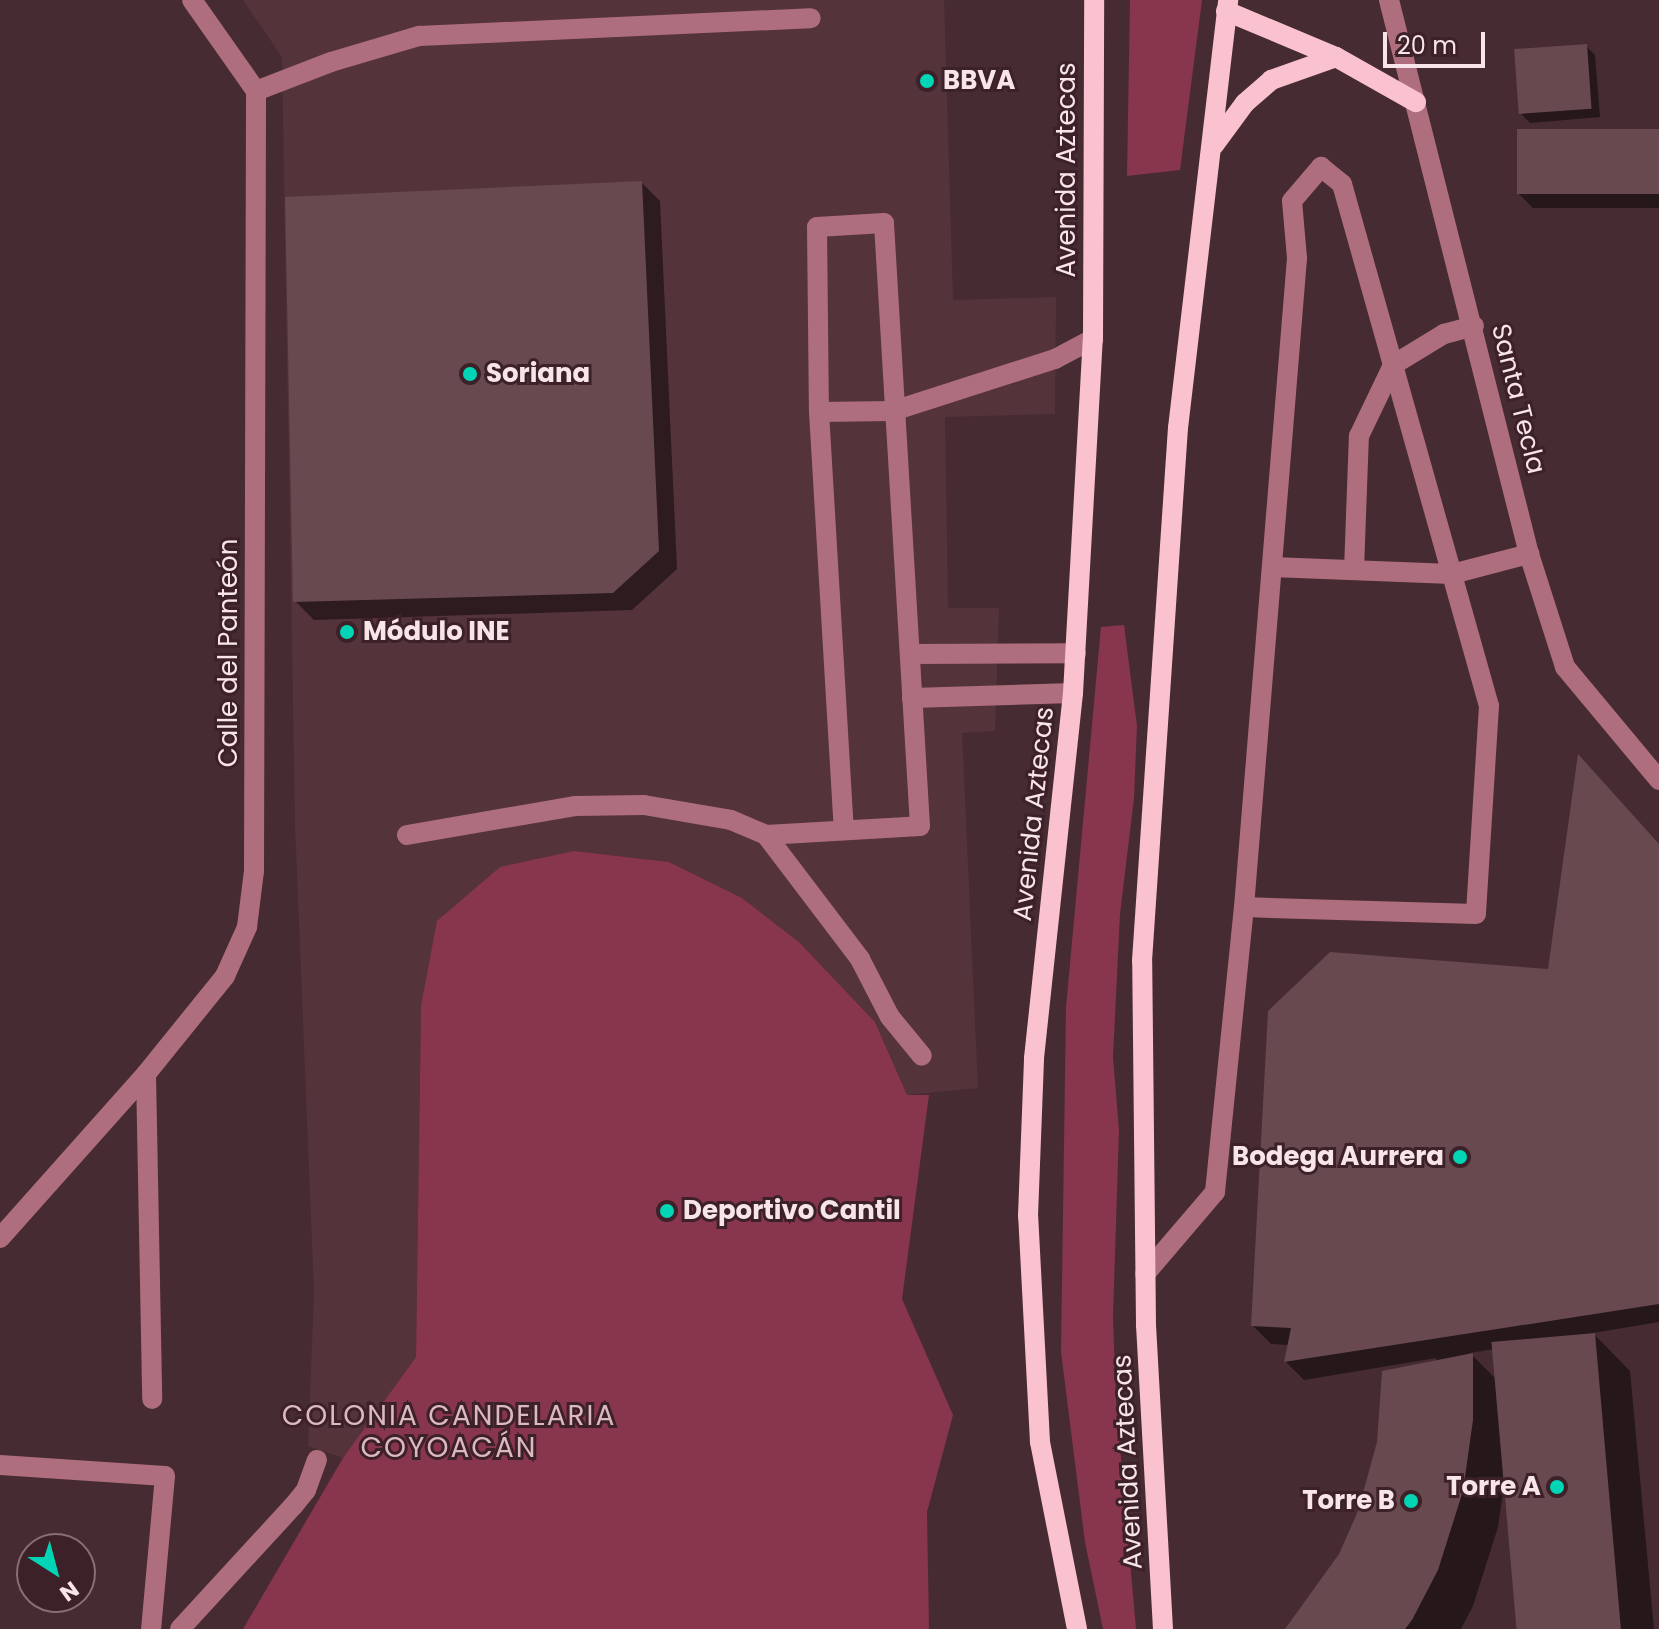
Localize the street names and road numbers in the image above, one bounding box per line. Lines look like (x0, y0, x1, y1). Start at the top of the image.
street label: Avenida Aztecas (1051, 62, 1083, 278)
street label: Santa Tecla (1484, 321, 1552, 477)
street label: Calle del Panteón (213, 539, 245, 767)
street label: Avenida Aztecas (1007, 705, 1061, 923)
street label: Avenida Aztecas (1107, 1354, 1149, 1570)

